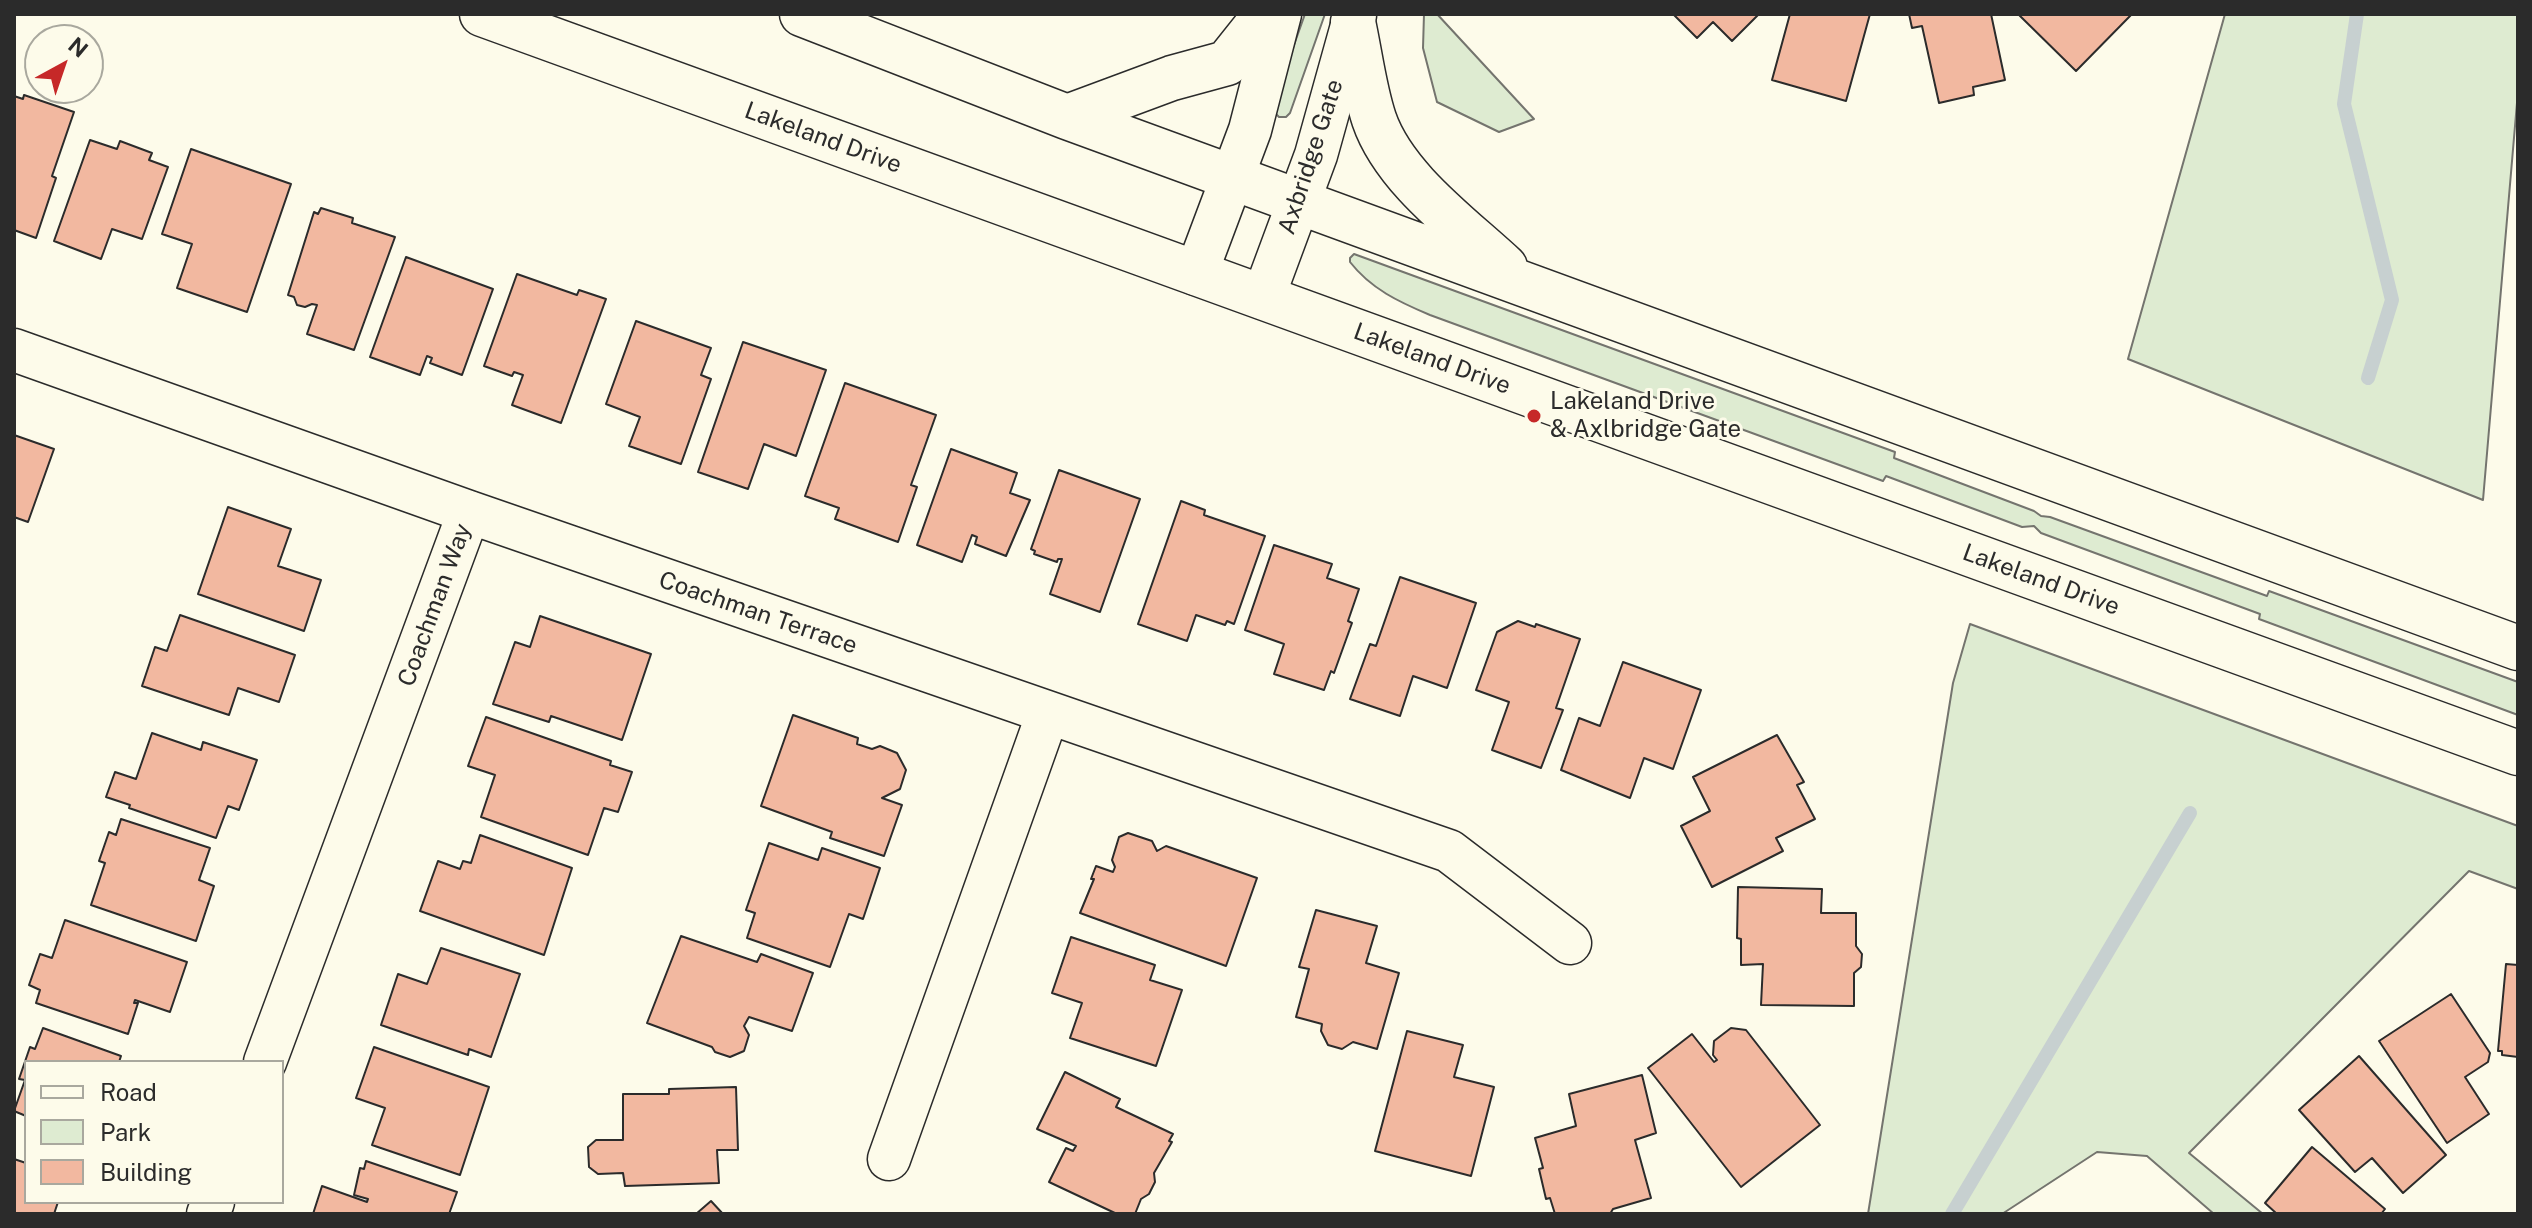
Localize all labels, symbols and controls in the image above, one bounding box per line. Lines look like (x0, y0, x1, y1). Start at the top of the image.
north arrow (24, 24, 104, 104)
text: N (63, 32, 93, 63)
street label: Axbridge Gate (1272, 76, 1350, 238)
street label: Lakeland Drive (741, 96, 905, 180)
street label: Lakeland Drive (1350, 317, 1514, 401)
place label: Lakeland Drive & Axlbridge Gate (1550, 388, 1741, 444)
marker: Lakeland Drive & Axlbridge Gate (1525, 407, 1543, 425)
street label: Coachman Way (392, 520, 478, 690)
street label: Lakeland Drive (1959, 538, 2123, 622)
street label: Coachman Terrace (655, 566, 861, 660)
legend (24, 1060, 284, 1204)
text: Road (100, 1078, 157, 1106)
text: Park (100, 1118, 151, 1146)
text: Building (100, 1158, 192, 1186)

